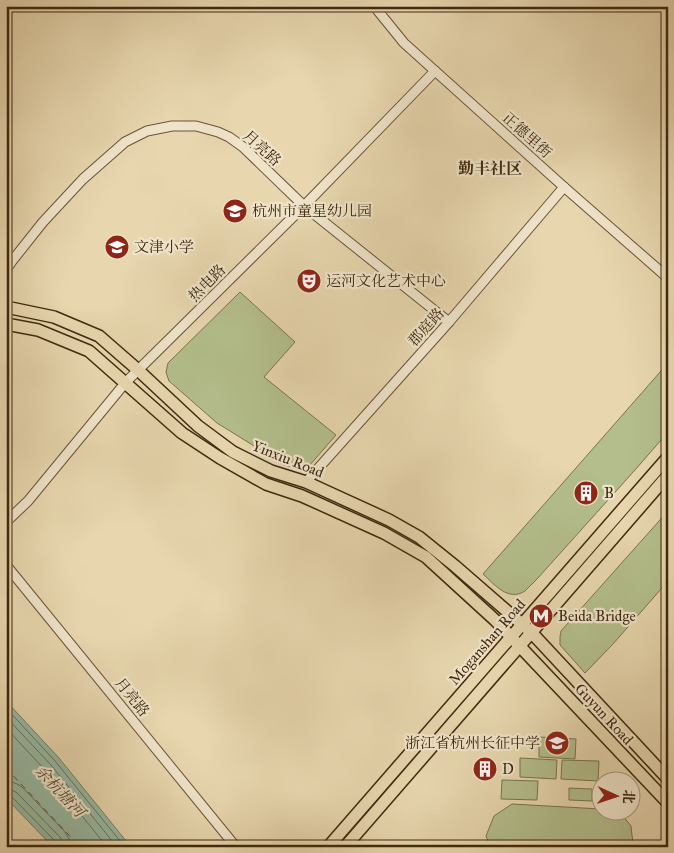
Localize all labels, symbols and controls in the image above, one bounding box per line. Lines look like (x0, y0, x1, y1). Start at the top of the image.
street label: 正德里街 (499, 108, 555, 162)
street label: 月亮路 (239, 126, 285, 170)
district label: 勤丰社区 (458, 159, 522, 178)
school or university icon: 杭州市童星幼儿园 (222, 198, 248, 224)
place label: 杭州市童星幼儿园 (252, 202, 372, 220)
school or university icon: 文津小学 (104, 234, 130, 260)
place label: 文津小学 (134, 238, 194, 256)
street label: 热电路 (185, 261, 229, 305)
theatre icon: 运河文化艺术中心 (296, 268, 322, 294)
place label: 运河文化艺术中心 (326, 272, 446, 290)
street label: 郡庭路 (404, 304, 448, 350)
street label: Yinxiu Road (250, 436, 327, 482)
building icon: B (573, 480, 599, 506)
place label: B (604, 484, 614, 502)
street label: Moganshan Road (445, 595, 529, 689)
metro station icon: Beida Bridge (528, 603, 554, 629)
place label: Beida Bridge (558, 607, 636, 625)
street label: 月亮路 (111, 674, 153, 720)
street label: Guyun Road (571, 680, 637, 749)
school or university icon: 浙江省杭州长征中学 (544, 730, 570, 756)
place label: 浙江省杭州长征中学 (405, 734, 540, 752)
building icon: D (472, 756, 498, 782)
place label: D (502, 760, 514, 778)
water label: 余杭塘河 (31, 761, 91, 823)
north arrow (592, 770, 642, 820)
text: 北 (620, 789, 637, 804)

